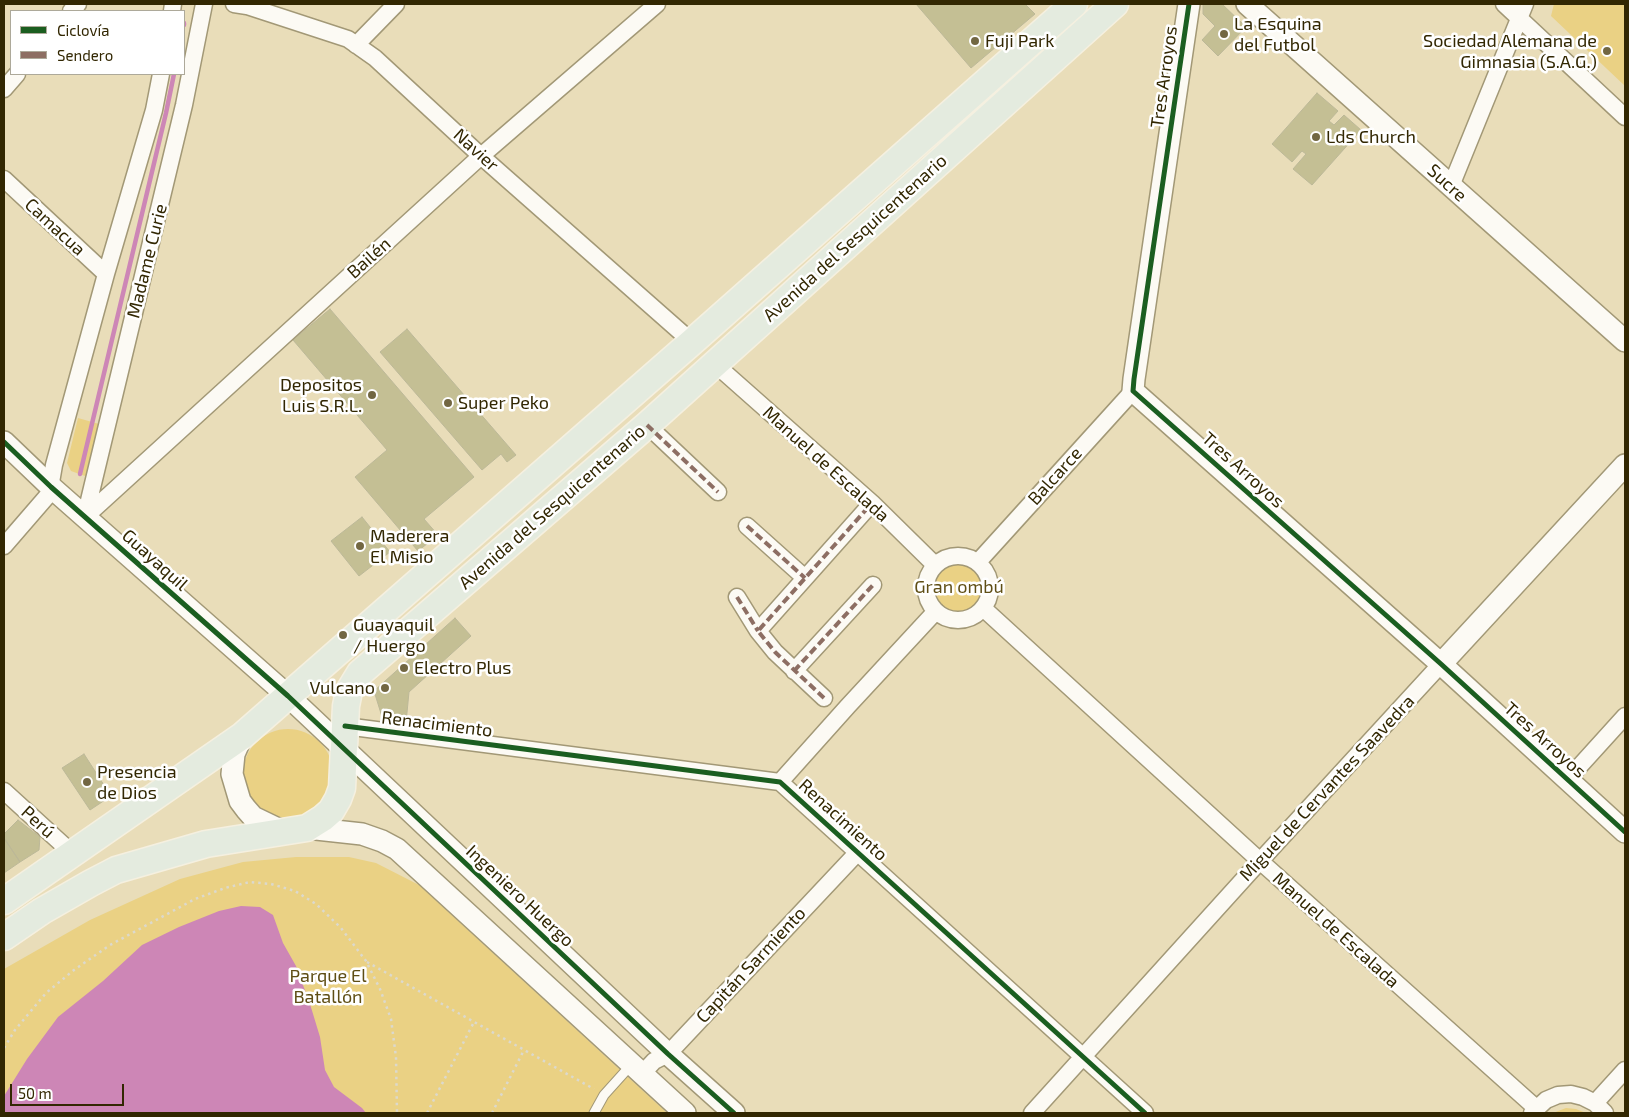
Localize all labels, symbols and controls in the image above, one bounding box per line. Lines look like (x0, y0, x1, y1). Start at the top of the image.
legend (10, 10, 185, 75)
place label: La Esquina del Futbol (1234, 13, 1322, 56)
text: Ciclovía (57, 21, 109, 39)
street label: Tres Arroyos (1146, 25, 1182, 129)
marker: La Esquina del Futbol (1218, 28, 1230, 40)
place label: Fuji Park (985, 30, 1054, 52)
place label: Sociedad Alemana de Gimnasia (S.A.G.) (1423, 30, 1597, 72)
marker: Fuji Park (969, 35, 981, 47)
marker: Sociedad Alemana de Gimnasia (S.A.G.) (1601, 45, 1613, 57)
text: Sendero (57, 46, 113, 64)
street label: Navier (449, 124, 503, 176)
place label: Lds Church (1326, 126, 1416, 148)
marker: Lds Church (1310, 131, 1322, 143)
street label: Avenida del Sesquicentenario (759, 150, 951, 326)
street label: Sucre (1423, 160, 1471, 206)
street label: Camacua (20, 194, 90, 260)
street label: Madame Curie (122, 202, 172, 320)
street label: Bailén (343, 233, 395, 283)
place label: Depositos Luis S.R.L. (280, 374, 362, 416)
marker: Depositos Luis S.R.L. (366, 389, 378, 401)
place label: Super Peko (458, 392, 549, 414)
marker: Super Peko (442, 397, 454, 409)
street label: Manuel de Escalada (758, 402, 894, 526)
street label: Avenida del Sesquicentenario (454, 420, 650, 594)
street label: Tres Arroyos (1198, 428, 1288, 512)
street label: Balcarce (1023, 443, 1087, 509)
street label: Guayaquil (118, 525, 192, 595)
place label: Maderera El Misio (370, 525, 449, 568)
marker: Maderera El Misio (354, 540, 366, 552)
park label: Gran ombú (914, 576, 1004, 598)
place label: Guayaquil / Huergo (353, 614, 434, 656)
marker: Guayaquil / Huergo (337, 629, 349, 641)
place label: Electro Plus (414, 657, 511, 679)
marker: Electro Plus (398, 662, 410, 674)
place label: Vulcano (310, 677, 375, 699)
marker: Vulcano (379, 682, 391, 694)
street label: Miguel de Cervantes Saavedra (1235, 690, 1419, 886)
street label: Tres Arroyos (1500, 698, 1590, 782)
street label: Renacimiento (380, 706, 494, 742)
place label: Presencia de Dios (97, 761, 177, 804)
street label: Renacimiento (794, 775, 892, 865)
marker: Presencia de Dios (81, 776, 93, 788)
street label: Perú (17, 801, 59, 843)
street label: Ingeniero Huergo (461, 840, 579, 952)
street label: Manuel de Escalada (1268, 868, 1404, 992)
street label: Capitán Sarmiento (692, 902, 810, 1028)
park label: Parque El Batallón (289, 965, 367, 1008)
scale bar (12, 1074, 126, 1106)
text: 50 m (18, 1084, 52, 1102)

